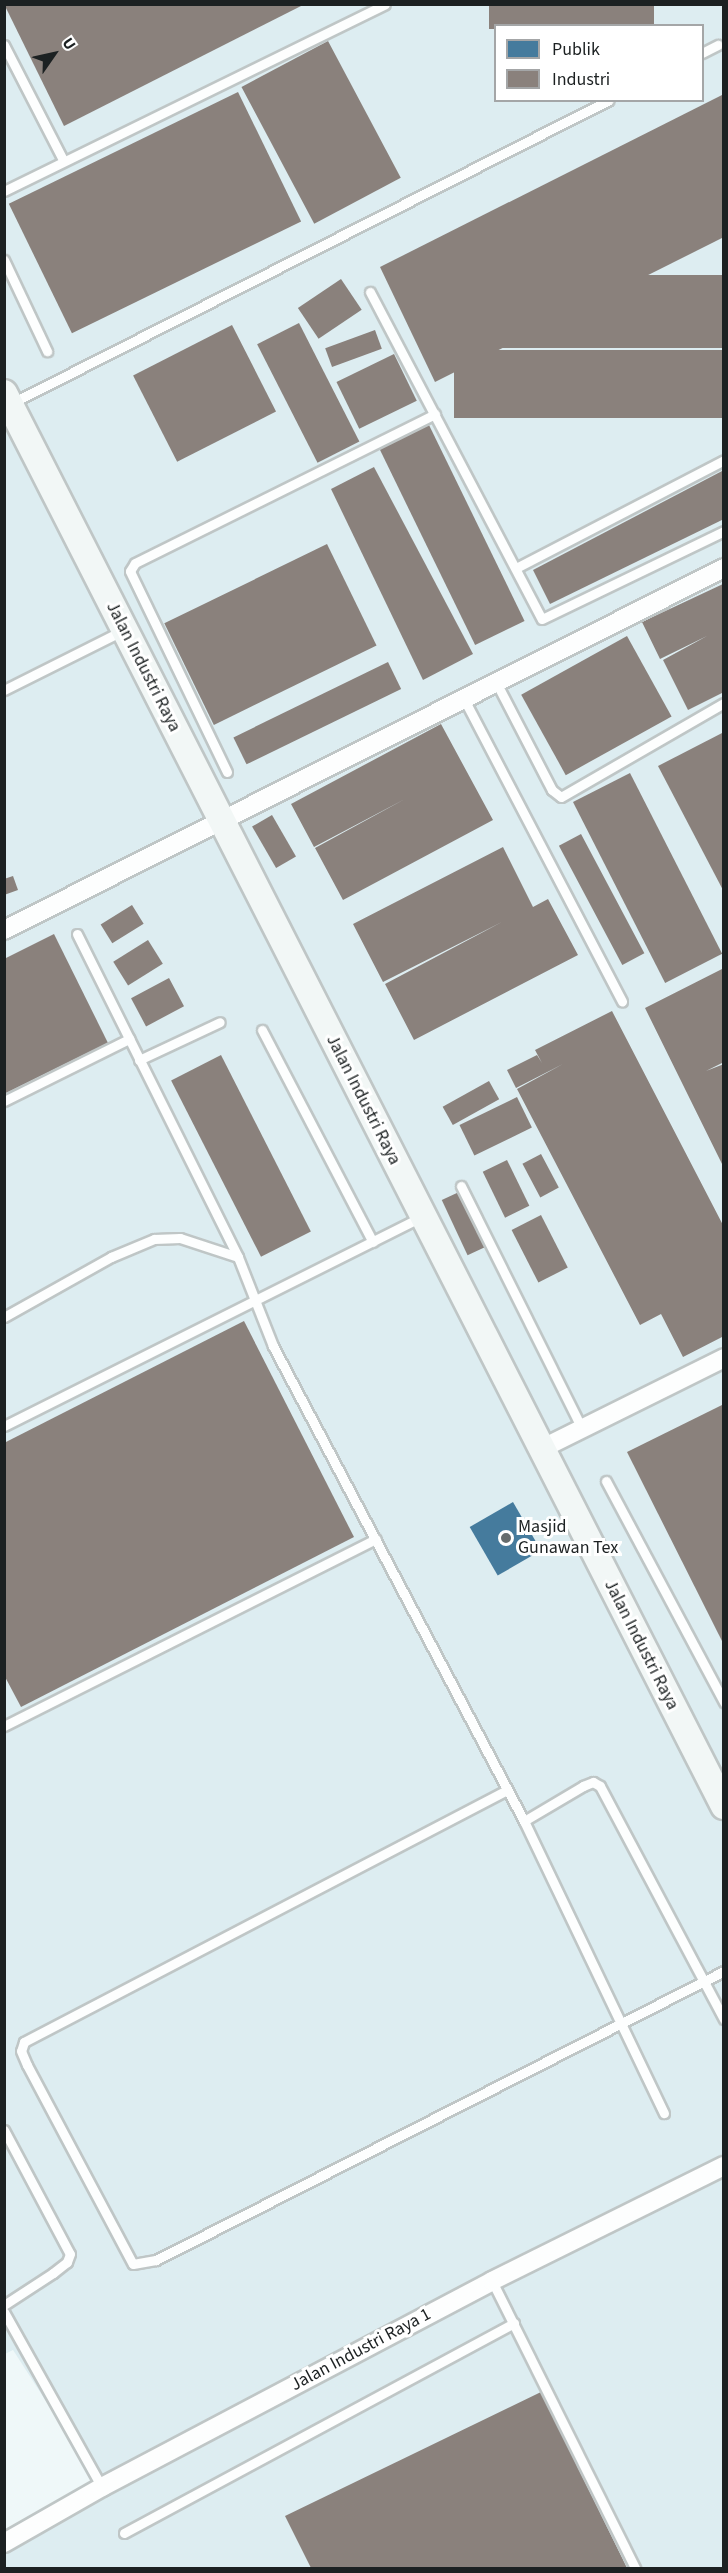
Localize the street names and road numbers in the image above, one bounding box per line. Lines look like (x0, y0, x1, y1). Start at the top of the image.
street label: Jalan Industri Raya (101, 598, 185, 736)
street label: Jalan Industri Raya (321, 1031, 405, 1169)
street label: Jalan Industri Raya (599, 1576, 683, 1714)
street label: Jalan Industri Raya 1 (287, 2304, 435, 2396)

